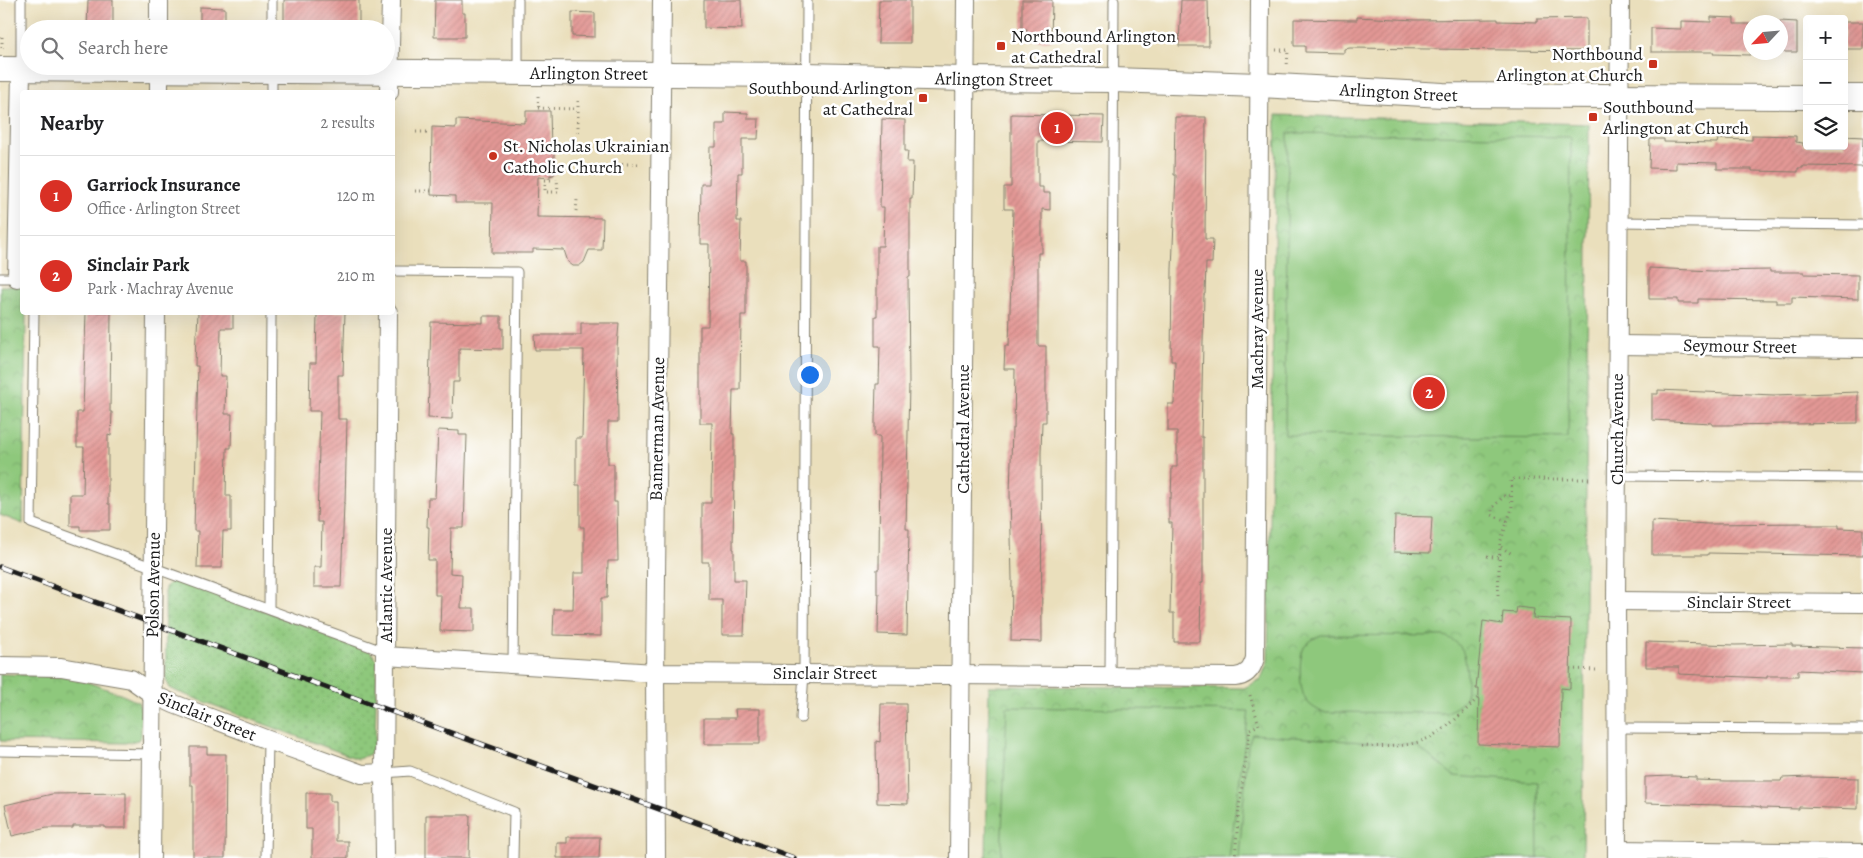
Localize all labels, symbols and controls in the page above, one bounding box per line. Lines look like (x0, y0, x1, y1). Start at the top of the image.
north arrow (1743, 15, 1788, 60)
map controls (1803, 15, 1848, 150)
button: + (1803, 15, 1848, 60)
search box (20, 20, 395, 75)
place label: Northbound Arlington at Cathedral (1011, 24, 1176, 69)
icon: search (38, 34, 66, 62)
text: Search here (78, 35, 168, 61)
marker: Northbound Arlington at Cathedral (995, 40, 1007, 52)
place label: Northbound Arlington at Church (1496, 42, 1643, 87)
marker: Northbound Arlington at Church (1647, 58, 1659, 70)
button: − (1803, 60, 1848, 105)
street label: Arlington Street (529, 61, 648, 86)
street label: Arlington Street (934, 66, 1053, 92)
place label: Southbound Arlington at Cathedral (748, 76, 914, 121)
street label: Arlington Street (1338, 77, 1458, 107)
marker: Southbound Arlington at Cathedral (917, 92, 929, 104)
place label: Southbound Arlington at Church (1602, 95, 1750, 140)
button: layers (1803, 105, 1848, 150)
text: Nearby (40, 109, 103, 137)
pin: 1 (1041, 109, 1073, 147)
marker: Southbound Arlington at Church (1587, 111, 1599, 123)
text: 2 results (320, 112, 375, 134)
place label: St. Nicholas Ukrainian Catholic Church (503, 134, 670, 179)
marker: St. Nicholas Ukrainian Catholic Church (487, 150, 499, 162)
text: Garriock Insurance (87, 172, 240, 198)
text: 1 (53, 185, 59, 207)
text: 120 m (337, 185, 375, 207)
text: Office · Arlington Street (87, 198, 240, 220)
text: Sinclair Park (87, 252, 189, 278)
text: 2 (52, 265, 60, 287)
text: 210 m (337, 265, 375, 287)
street label: Machray Avenue (1245, 269, 1269, 389)
text: Park · Machray Avenue (87, 278, 234, 300)
street label: Seymour Street (1683, 333, 1797, 359)
street label: Bannerman Avenue (644, 357, 670, 501)
your location (797, 362, 823, 388)
street label: Cathedral Avenue (951, 364, 975, 494)
street label: Church Avenue (1605, 373, 1629, 485)
pin: 2 (1413, 374, 1445, 412)
street label: Atlantic Avenue (374, 528, 398, 643)
street label: Polson Avenue (140, 532, 166, 638)
street label: Sinclair Street (1687, 590, 1791, 614)
street label: Sinclair Street (773, 661, 877, 685)
street label: Sinclair Street (154, 685, 260, 747)

